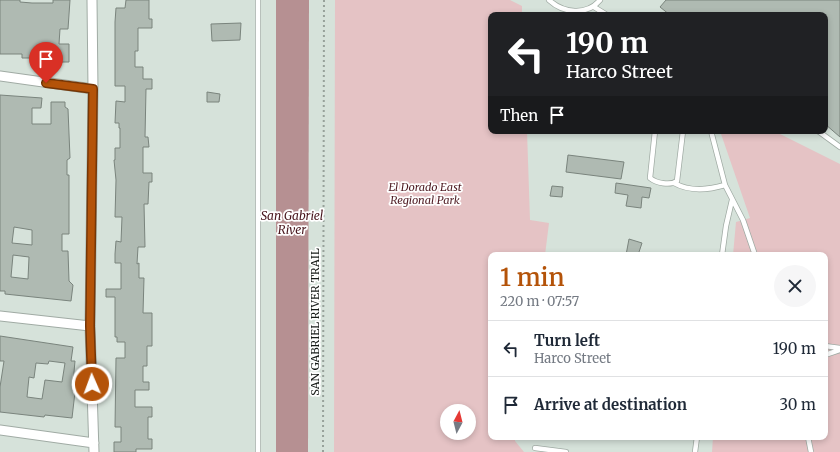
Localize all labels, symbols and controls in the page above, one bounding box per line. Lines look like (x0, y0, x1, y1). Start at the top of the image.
text: 190 m (566, 25, 648, 61)
icon: left (500, 28, 552, 80)
pin (29, 42, 63, 83)
icon: arrive (35, 48, 57, 70)
text: Harco Street (566, 60, 673, 83)
icon: arrive (546, 104, 568, 126)
text: Then (500, 106, 538, 125)
park label: El Dorado East Regional Park (388, 180, 462, 207)
water label: San Gabriel River (261, 208, 324, 237)
street label: SAN GABRIEL RIVER TRAIL (308, 248, 322, 396)
text: 1 min (500, 262, 565, 293)
button: close (774, 265, 816, 307)
text: 220 m · 07:57 (500, 293, 579, 310)
text: Turn left (534, 331, 600, 350)
icon: left (500, 338, 522, 360)
text: 190 m (773, 339, 816, 358)
text: Harco Street (534, 350, 611, 367)
position arrow (71, 363, 113, 405)
icon: arrive (500, 394, 522, 416)
text: Arrive at destination (534, 395, 687, 414)
text: 30 m (779, 395, 816, 414)
north arrow (440, 404, 476, 440)
map controls (440, 404, 476, 440)

